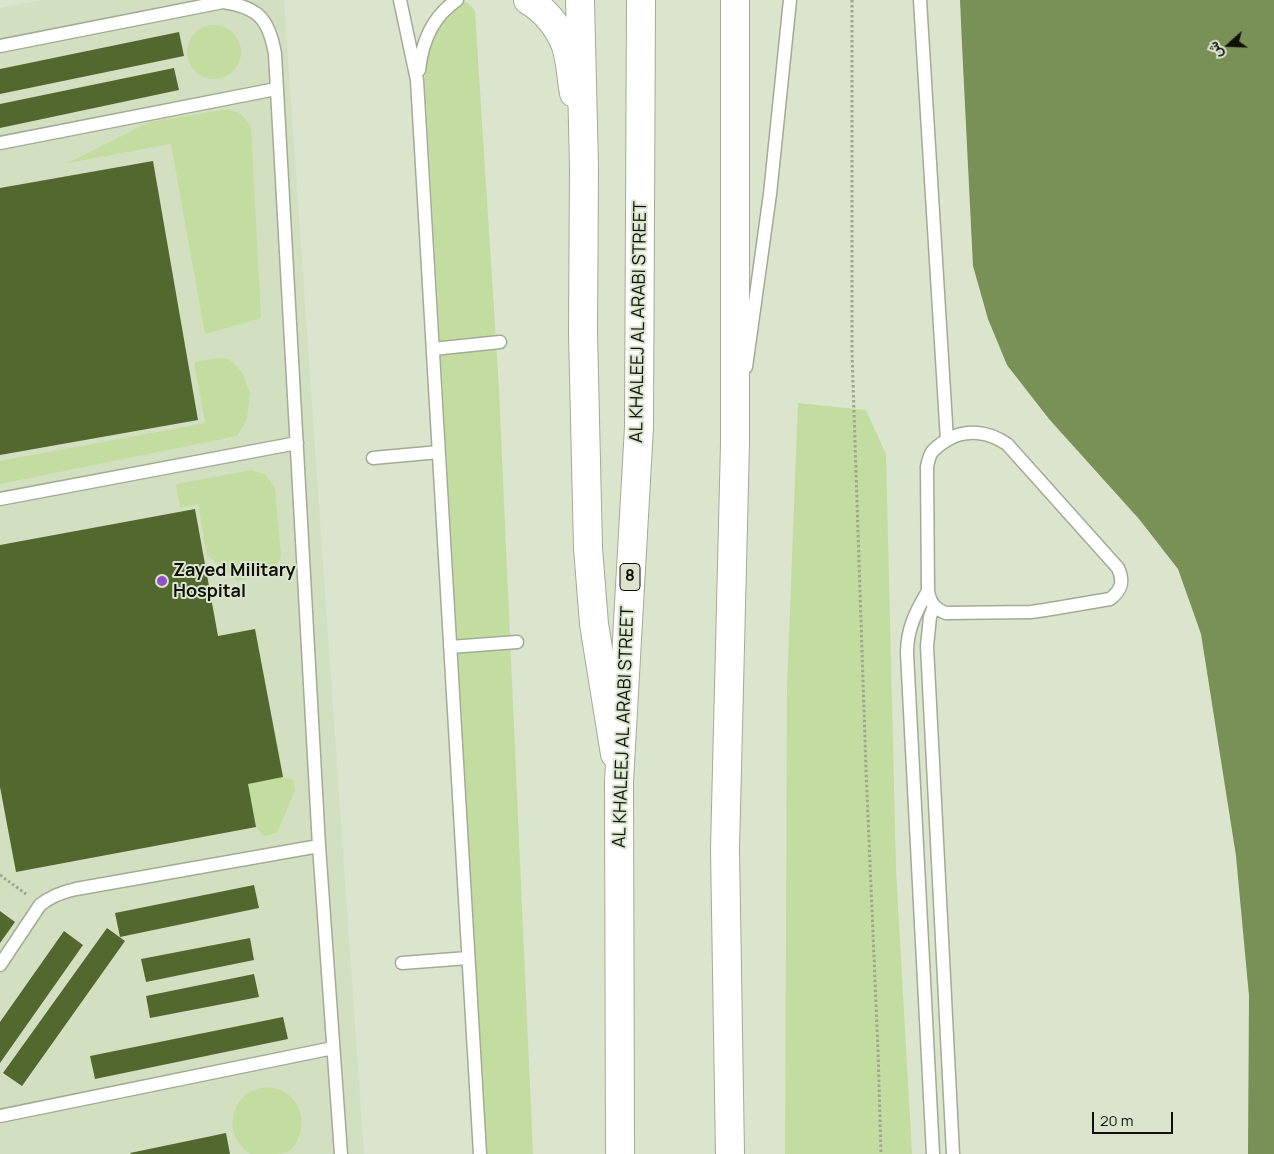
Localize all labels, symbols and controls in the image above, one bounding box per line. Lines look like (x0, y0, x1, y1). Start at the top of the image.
north arrow (1204, 20, 1254, 70)
text: ش (1203, 39, 1226, 61)
street label: AL KHALEEJ AL ARABI STREET (626, 201, 652, 443)
place label: Zayed Military Hospital (173, 560, 296, 602)
road number: 8 (620, 564, 640, 590)
marker: Zayed Military Hospital (155, 574, 169, 588)
street label: AL KHALEEJ AL ARABI STREET (609, 606, 639, 848)
scale bar (1094, 1102, 1175, 1134)
text: 20 m (1100, 1110, 1133, 1131)

